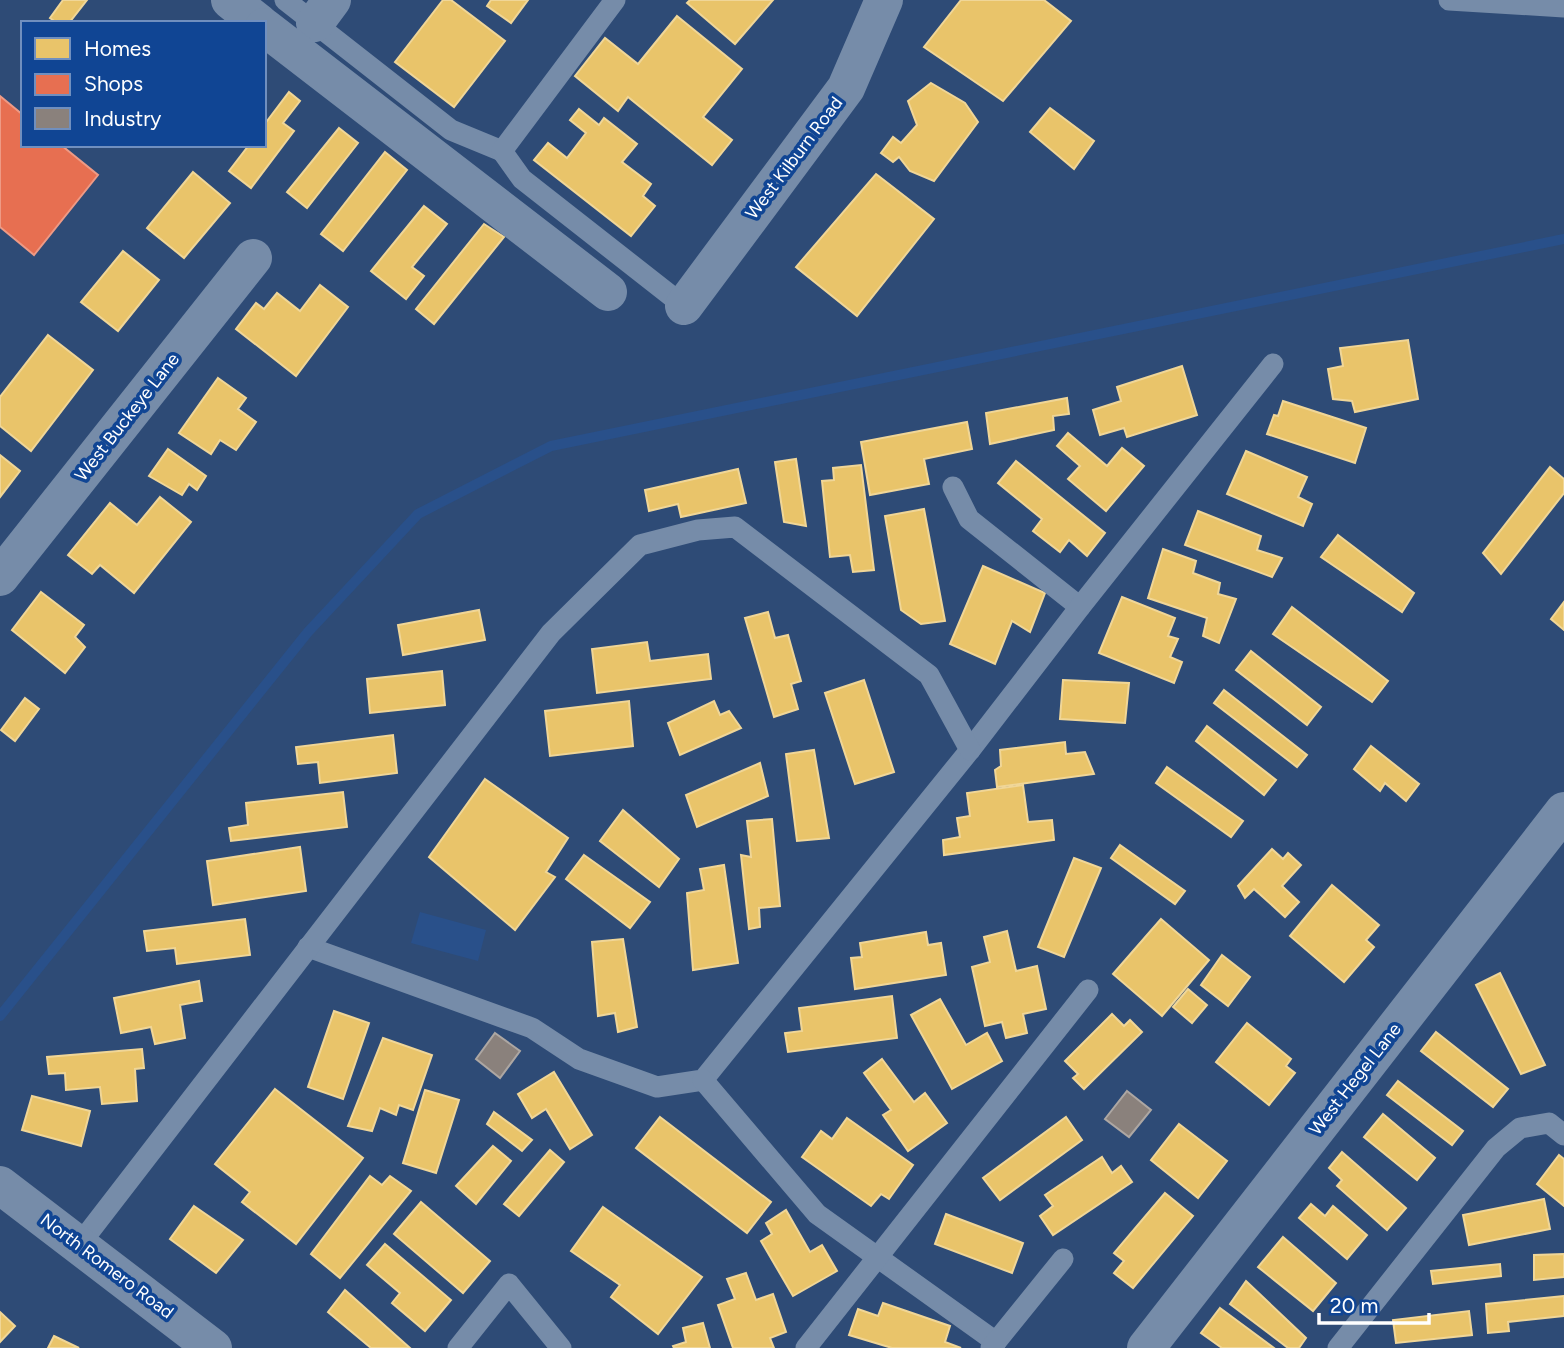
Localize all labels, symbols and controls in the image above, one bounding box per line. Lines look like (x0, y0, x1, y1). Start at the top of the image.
legend (21, 21, 266, 147)
text: Homes (84, 36, 151, 61)
text: Shops (84, 71, 143, 96)
street label: West Kilburn Road (741, 92, 847, 224)
text: Industry (84, 106, 161, 131)
street label: West Buckeye Lane (70, 348, 184, 486)
street label: West Hegel Lane (1304, 1018, 1406, 1140)
street label: North Romero Road (36, 1209, 178, 1323)
scale bar (1319, 1282, 1429, 1326)
text: 20 m (1330, 1293, 1378, 1318)

